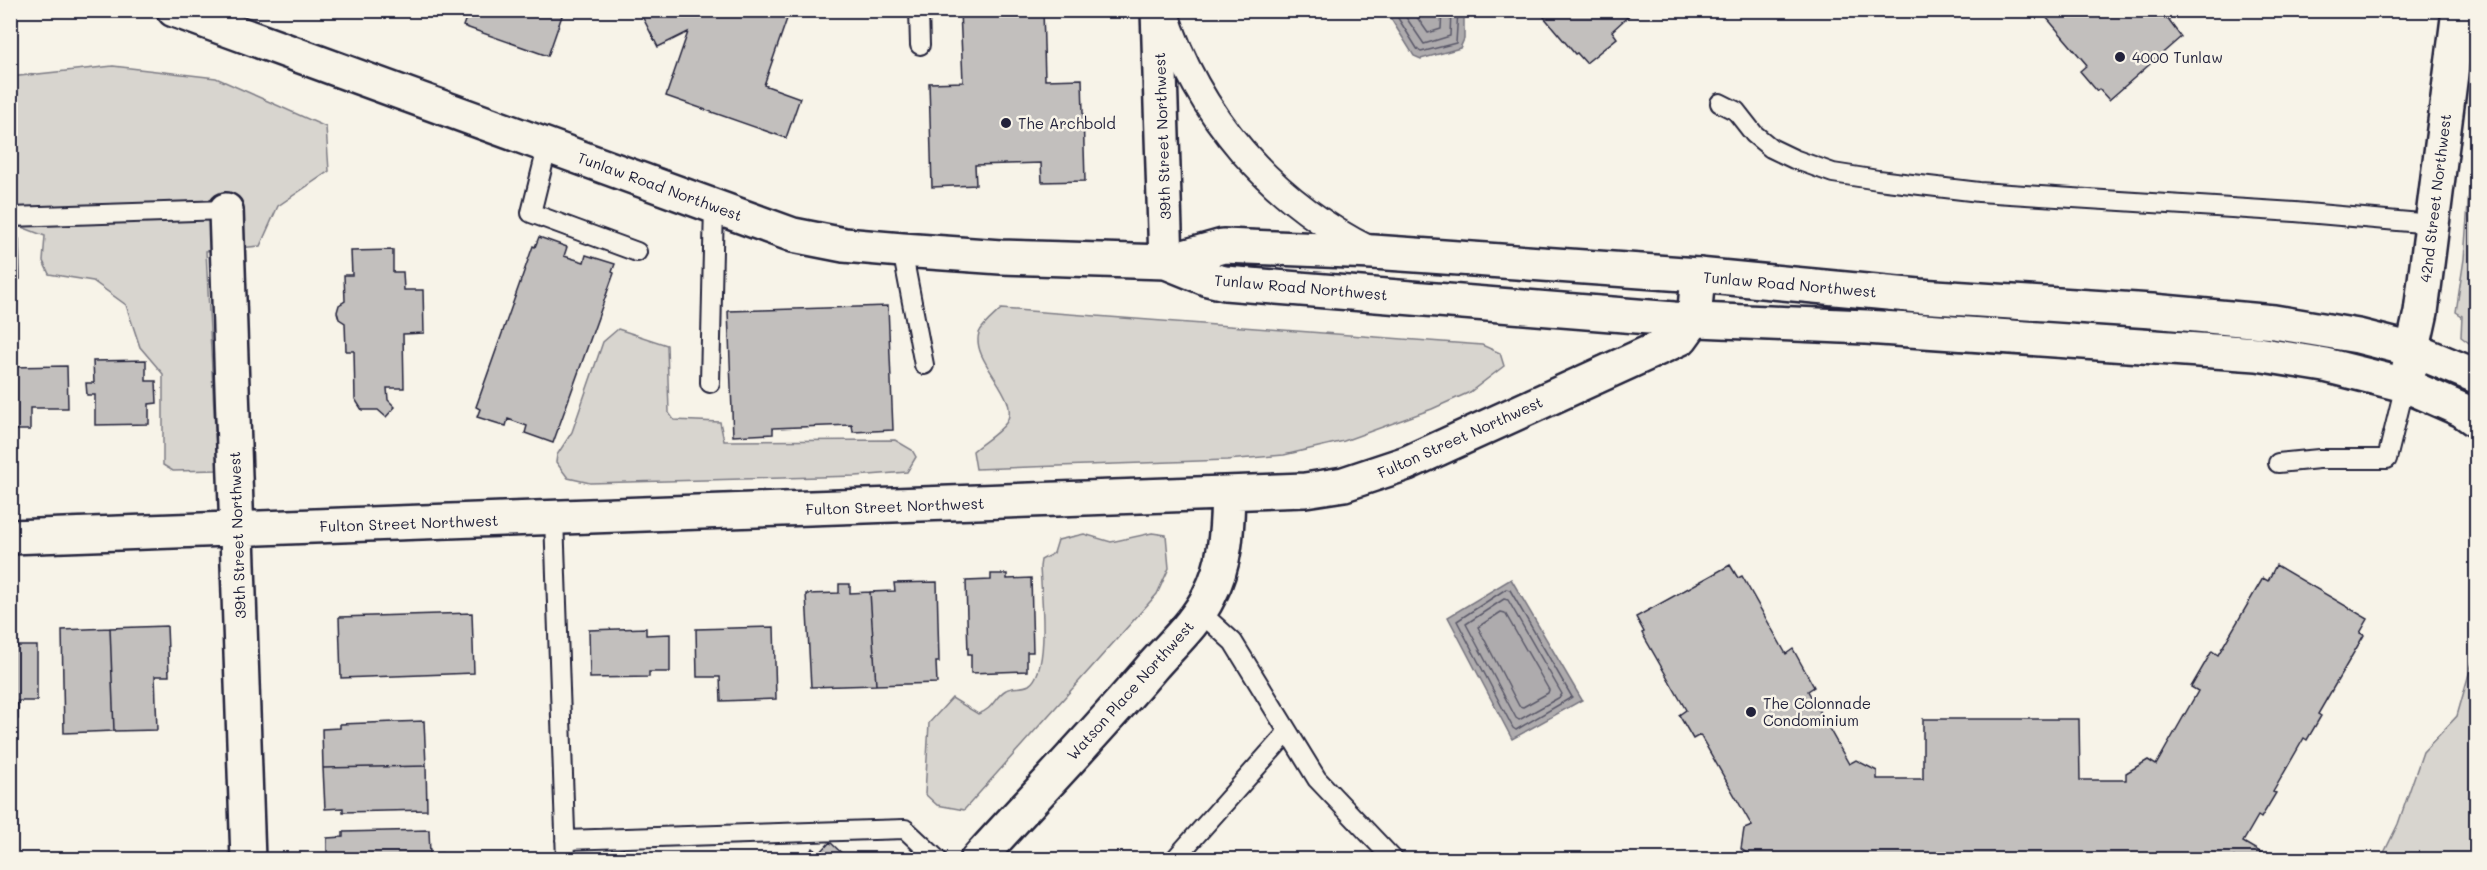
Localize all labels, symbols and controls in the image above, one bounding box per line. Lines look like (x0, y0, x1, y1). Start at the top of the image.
place label: 4000 Tunlaw (2132, 47, 2223, 67)
marker: 4000 Tunlaw (2113, 50, 2127, 64)
street label: 39th Street Northwest (1149, 52, 1175, 220)
place label: The Archbold (1018, 113, 1116, 133)
street label: 42nd Street Northwest (2415, 113, 2455, 283)
marker: The Archbold (999, 116, 1013, 130)
street label: Tunlaw Road Northwest (575, 147, 745, 225)
street label: Tunlaw Road Northwest (1702, 266, 1878, 302)
street label: Tunlaw Road Northwest (1213, 269, 1389, 305)
street label: Fulton Street Northwest (1374, 391, 1546, 483)
street label: 39th Street Northwest (224, 451, 250, 619)
street label: Fulton Street Northwest (805, 493, 985, 519)
street label: Fulton Street Northwest (319, 510, 499, 536)
street label: Watson Place Northwest (1062, 616, 1198, 764)
place label: The Colonnade Condominium (1763, 693, 1871, 730)
marker: The Colonnade Condominium (1744, 705, 1758, 719)

